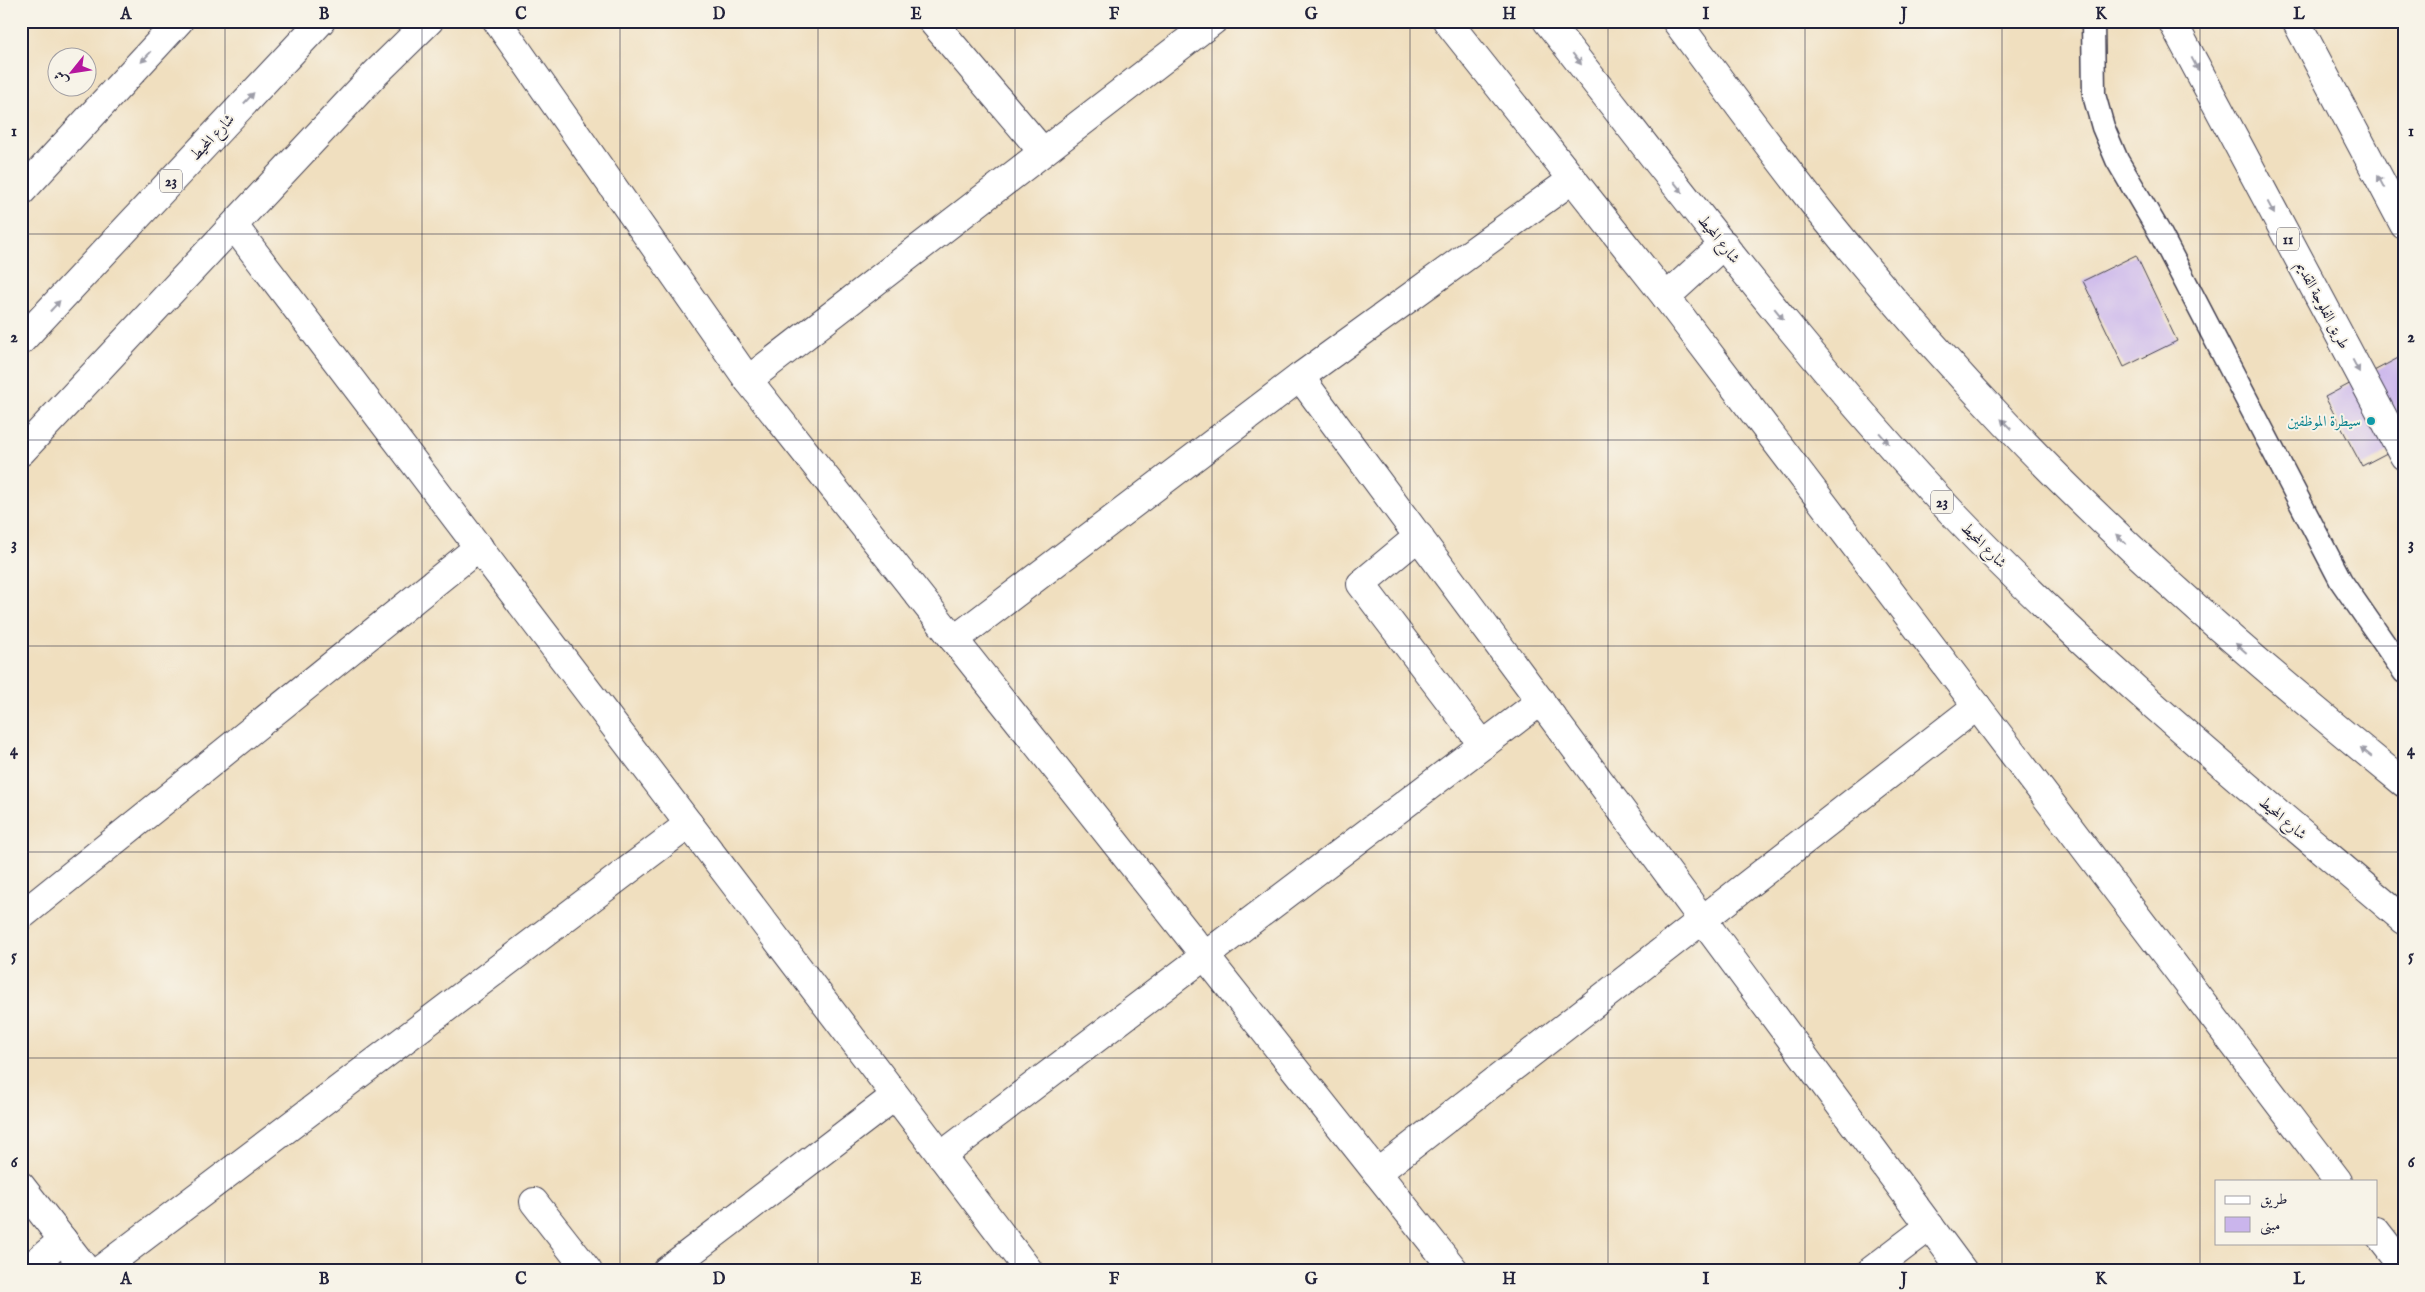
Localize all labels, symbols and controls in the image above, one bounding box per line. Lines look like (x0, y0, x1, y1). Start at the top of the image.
text: A (120, 5, 133, 25)
text: B (319, 5, 330, 25)
text: C (515, 5, 527, 25)
text: D (713, 5, 726, 25)
text: E (910, 5, 922, 25)
text: F (1109, 5, 1120, 25)
text: G (1305, 5, 1318, 25)
text: H (1502, 5, 1516, 25)
text: I (1703, 5, 1710, 25)
text: J (1899, 5, 1908, 25)
text: K (2095, 5, 2108, 25)
text: L (2293, 5, 2305, 25)
north arrow (48, 48, 98, 98)
one-way arrow (140, 51, 152, 63)
one-way arrow (1571, 53, 1582, 66)
one-way arrow (2191, 57, 2199, 72)
text: ش (50, 67, 73, 89)
one-way arrow (244, 91, 255, 104)
street label: شارع المحيط (186, 110, 241, 167)
text: 1 (11, 122, 17, 142)
text: 1 (2408, 122, 2414, 142)
road number: 23 (160, 170, 182, 192)
one-way arrow (2377, 174, 2385, 189)
one-way arrow (1672, 180, 1683, 193)
one-way arrow (2267, 200, 2275, 215)
street label: شارع المحيط (1691, 211, 1744, 269)
road number: 11 (2277, 228, 2299, 250)
street label: طريق الفلوجة القديم (2289, 258, 2354, 354)
one-way arrow (49, 300, 61, 312)
one-way arrow (1774, 307, 1785, 320)
text: 2 (10, 328, 18, 348)
text: 2 (2407, 328, 2415, 348)
one-way arrow (2352, 359, 2360, 374)
place label: سيطرة الموظفين (2287, 412, 2361, 431)
marker: سيطرة الموظفين (2365, 415, 2377, 427)
one-way arrow (2000, 418, 2012, 430)
one-way arrow (1878, 432, 1889, 445)
road number: 23 (1931, 491, 1953, 514)
street label: شارع المحيط (1955, 518, 2011, 574)
one-way arrow (2115, 533, 2127, 545)
text: 3 (11, 535, 17, 555)
text: 3 (2408, 535, 2414, 555)
one-way arrow (2235, 643, 2247, 654)
text: 4 (10, 741, 19, 761)
text: 4 (2407, 741, 2416, 761)
one-way arrow (2360, 747, 2373, 758)
street label: شارع المحيط (2253, 793, 2311, 846)
text: 5 (11, 947, 17, 967)
text: 5 (2408, 947, 2414, 967)
text: 6 (11, 1153, 19, 1173)
text: 6 (2408, 1153, 2416, 1173)
legend (2215, 1180, 2378, 1244)
text: طريق (2260, 1190, 2287, 1209)
text: مبنى (2260, 1216, 2280, 1236)
text: A (120, 1270, 133, 1290)
text: B (319, 1270, 330, 1290)
text: C (515, 1270, 527, 1290)
text: D (713, 1270, 726, 1290)
text: E (910, 1270, 922, 1290)
text: F (1109, 1270, 1120, 1290)
text: G (1305, 1270, 1318, 1290)
text: H (1502, 1270, 1516, 1290)
text: I (1703, 1270, 1710, 1290)
text: J (1899, 1270, 1908, 1290)
text: K (2095, 1270, 2108, 1290)
text: L (2293, 1270, 2305, 1290)

